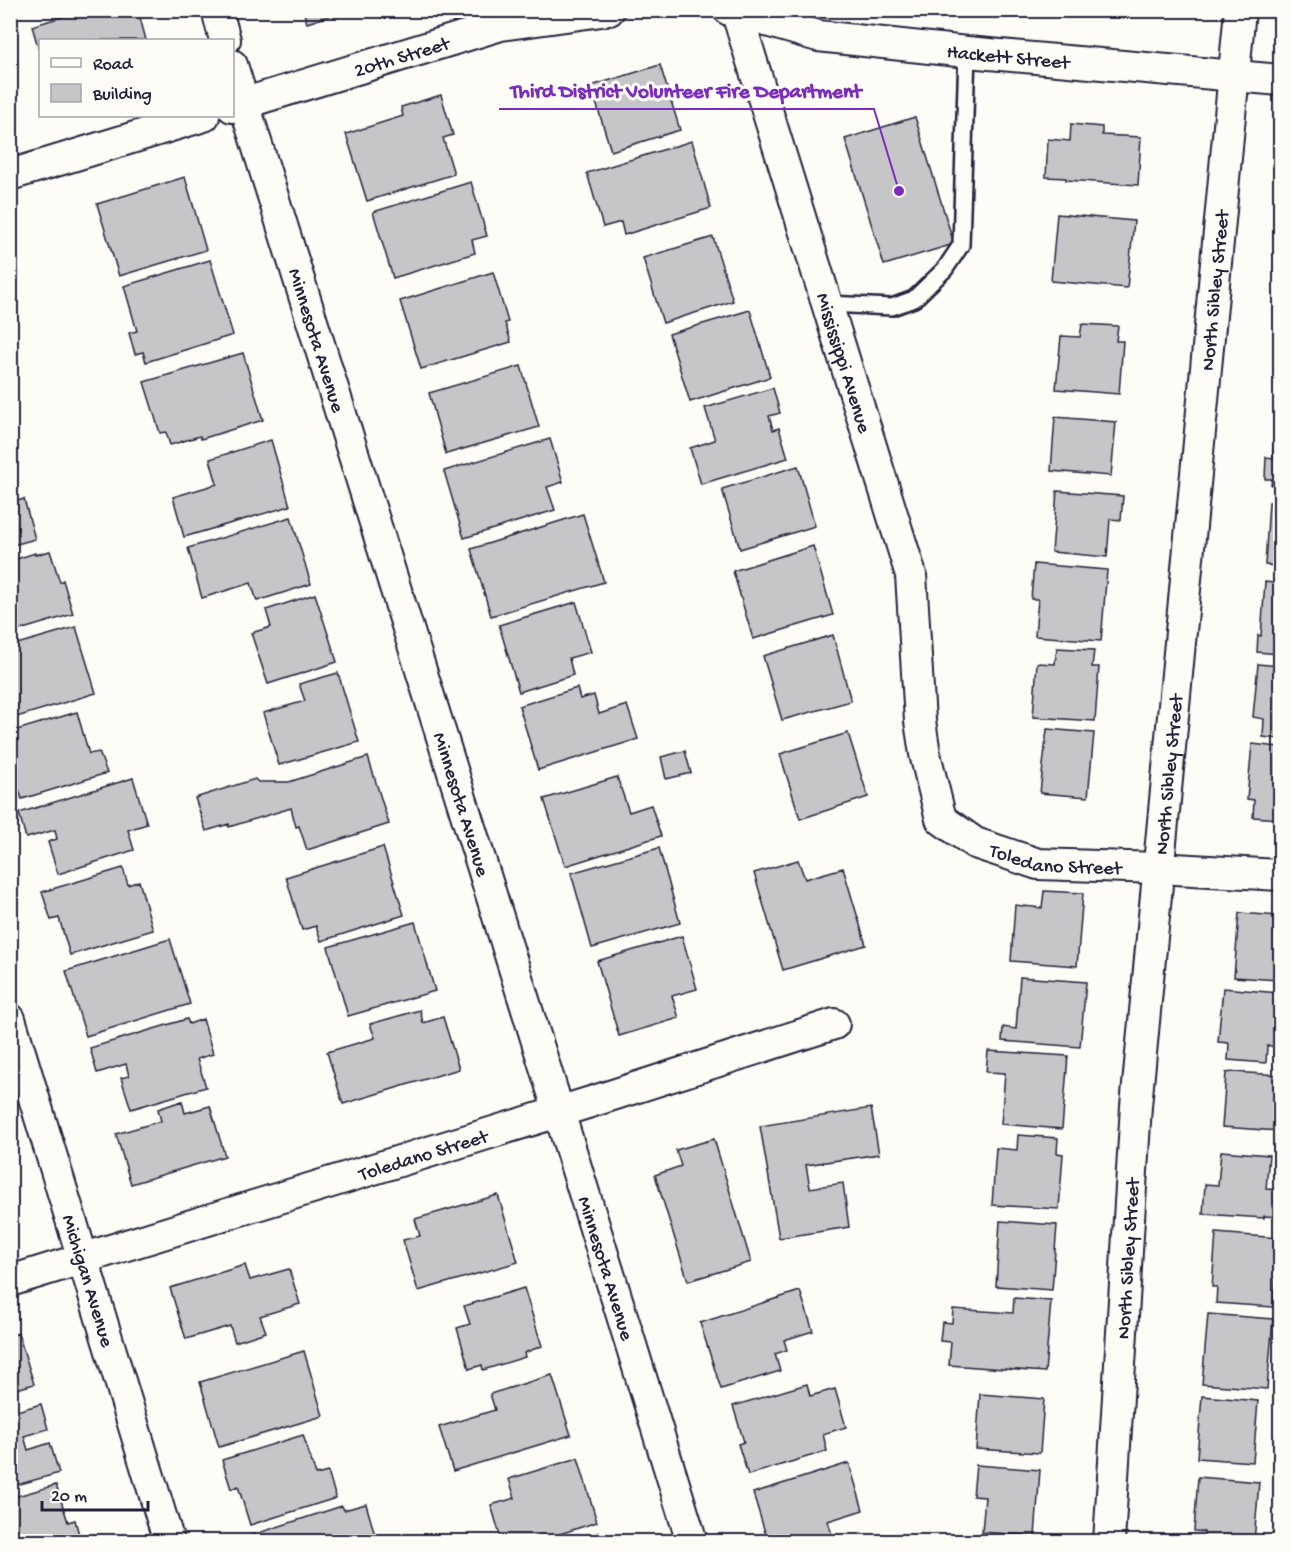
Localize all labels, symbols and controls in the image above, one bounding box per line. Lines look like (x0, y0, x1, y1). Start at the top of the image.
street label: 20th Street (352, 33, 454, 84)
legend (39, 39, 234, 117)
street label: Hackett Street (945, 42, 1072, 76)
text: Road (93, 55, 134, 76)
callout: Third District Volunteer Fire Department (499, 70, 874, 109)
text: Third District Volunteer Fire Department (509, 81, 864, 106)
text: Building (92, 85, 152, 106)
street label: North Sibley Street (1198, 208, 1236, 372)
street label: Minnesota Avenue (281, 266, 348, 416)
street label: Mississippi Avenue (809, 291, 875, 437)
street label: North Sibley Street (1152, 692, 1190, 856)
street label: Minnesota Avenue (426, 730, 493, 880)
street label: Toledano Street (985, 840, 1124, 882)
street label: Toledano Street (356, 1126, 493, 1188)
street label: North Sibley Street (1114, 1176, 1147, 1340)
street label: Minnesota Avenue (571, 1194, 637, 1344)
street label: Michigan Avenue (55, 1212, 117, 1351)
scale bar (42, 1474, 148, 1512)
text: 20 m (51, 1487, 87, 1508)

